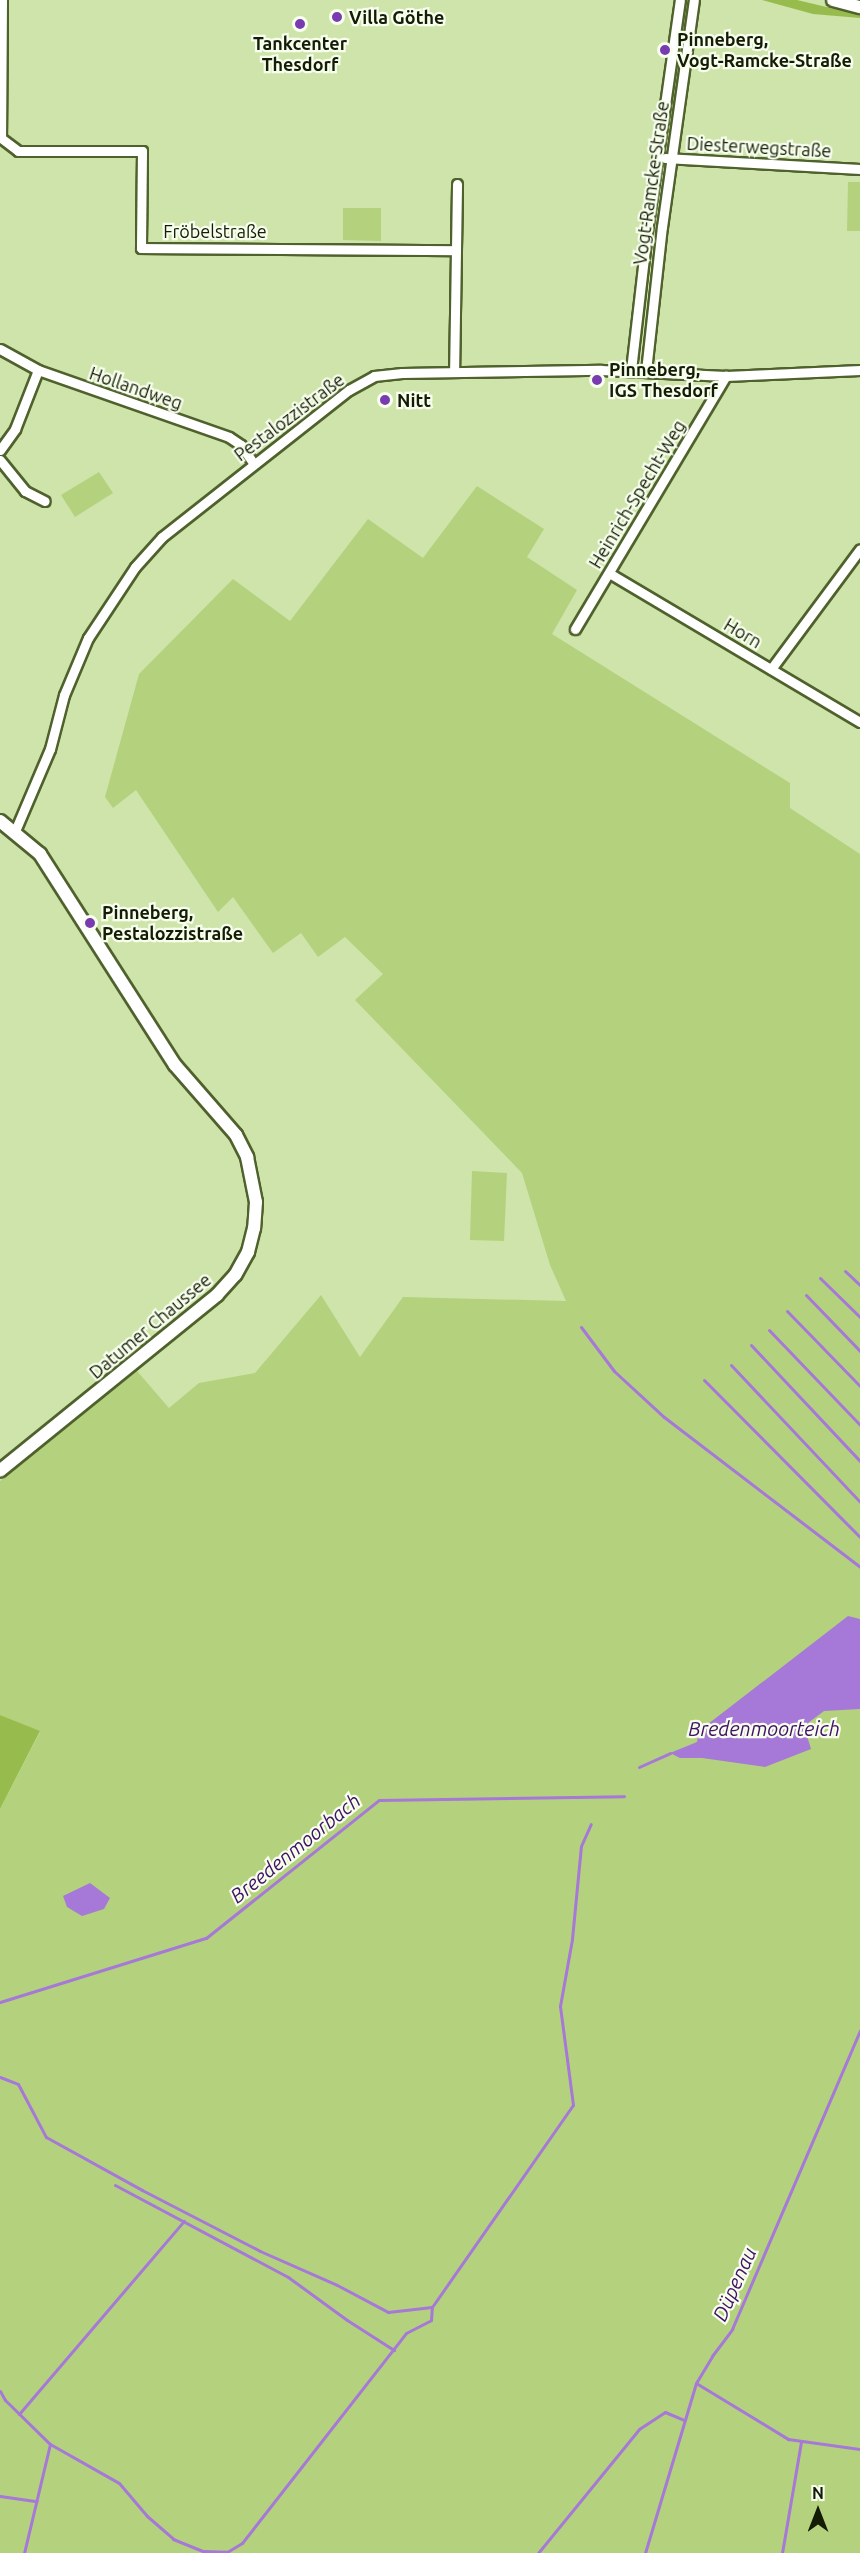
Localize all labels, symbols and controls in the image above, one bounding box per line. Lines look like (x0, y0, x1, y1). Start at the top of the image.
place label: Villa Göthe (349, 6, 444, 28)
marker: Villa Göthe (330, 10, 344, 24)
marker: Tankcenter Thesdorf (293, 17, 307, 31)
place label: Pinneberg, Vogt-Ramcke-Straße (677, 29, 852, 72)
place label: Tankcenter Thesdorf (253, 33, 347, 76)
marker: Pinneberg, Vogt-Ramcke-Straße (658, 43, 672, 57)
street label: Vogt-Ramcke-Straße (629, 100, 673, 266)
street label: Diesterwegstraße (686, 132, 832, 162)
street label: Fröbelstraße (163, 220, 267, 242)
place label: Pinneberg, IGS Thesdorf (609, 359, 718, 401)
street label: Hollandweg (87, 362, 185, 414)
street label: Pestalozzistraße (230, 369, 348, 465)
marker: Pinneberg, IGS Thesdorf (590, 373, 604, 387)
place label: Nitt (397, 389, 431, 411)
marker: Nitt (378, 393, 392, 407)
street label: Heinrich-Specht-Weg (584, 416, 690, 572)
street label: Horn (720, 613, 766, 653)
place label: Pinneberg, Pestalozzistraße (102, 902, 243, 944)
marker: Pinneberg, Pestalozzistraße (83, 916, 97, 930)
street label: Datumer Chaussee (85, 1269, 215, 1383)
water label: Bredenmoorteich (688, 1716, 840, 1740)
water label: Breedenmoorbach (225, 1788, 365, 1908)
water label: Düpenau (707, 2243, 761, 2325)
north arrow (788, 2481, 848, 2541)
text: N (812, 2484, 824, 2502)

